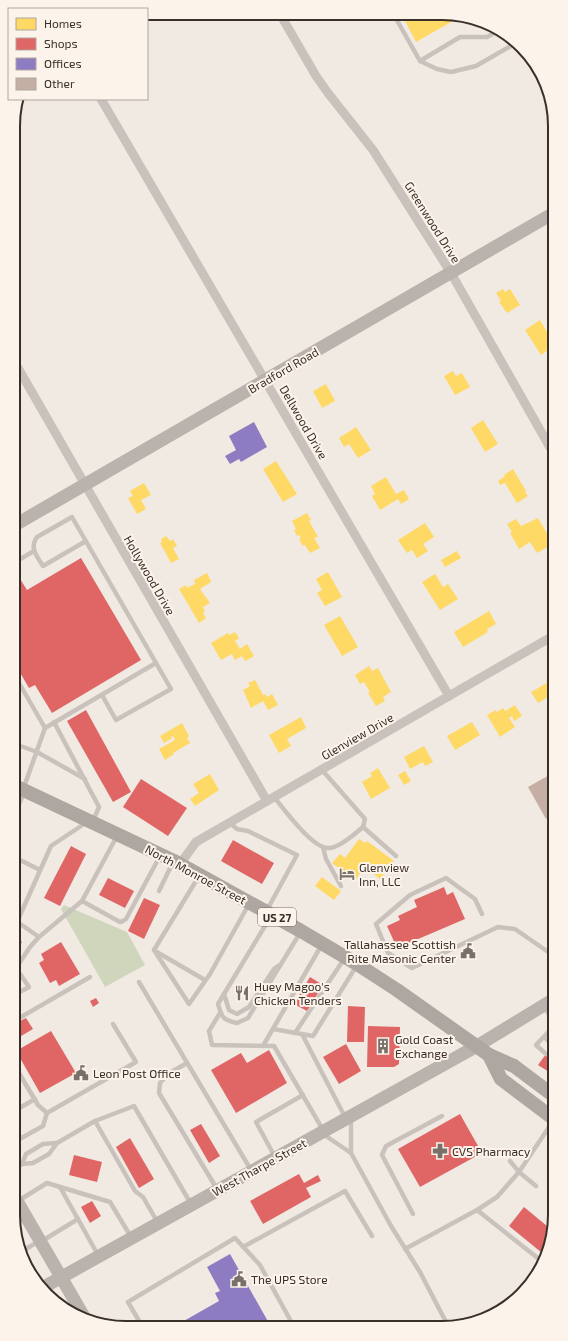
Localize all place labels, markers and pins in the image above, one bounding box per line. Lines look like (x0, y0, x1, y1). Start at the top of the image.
place label: Glenview Inn, LLC (359, 860, 409, 888)
hotel icon: Glenview Inn, LLC (338, 865, 356, 883)
place label: Tallahassee Scottish Rite Masonic Center (344, 937, 456, 965)
public building icon: Tallahassee Scottish Rite Masonic Center (459, 942, 477, 960)
place label: Huey Magoo's Chicken Tenders (254, 979, 342, 1007)
restaurant icon: Huey Magoo's Chicken Tenders (233, 984, 251, 1002)
place label: Gold Coast Exchange (395, 1032, 454, 1060)
building icon: Gold Coast Exchange (374, 1037, 392, 1055)
public building icon: Leon Post Office (72, 1064, 90, 1082)
place label: Leon Post Office (93, 1066, 181, 1080)
pharmacy icon: CVS Pharmacy (431, 1142, 449, 1160)
place label: CVS Pharmacy (452, 1144, 531, 1158)
public building icon: The UPS Store (230, 1270, 248, 1288)
place label: The UPS Store (251, 1272, 328, 1286)

